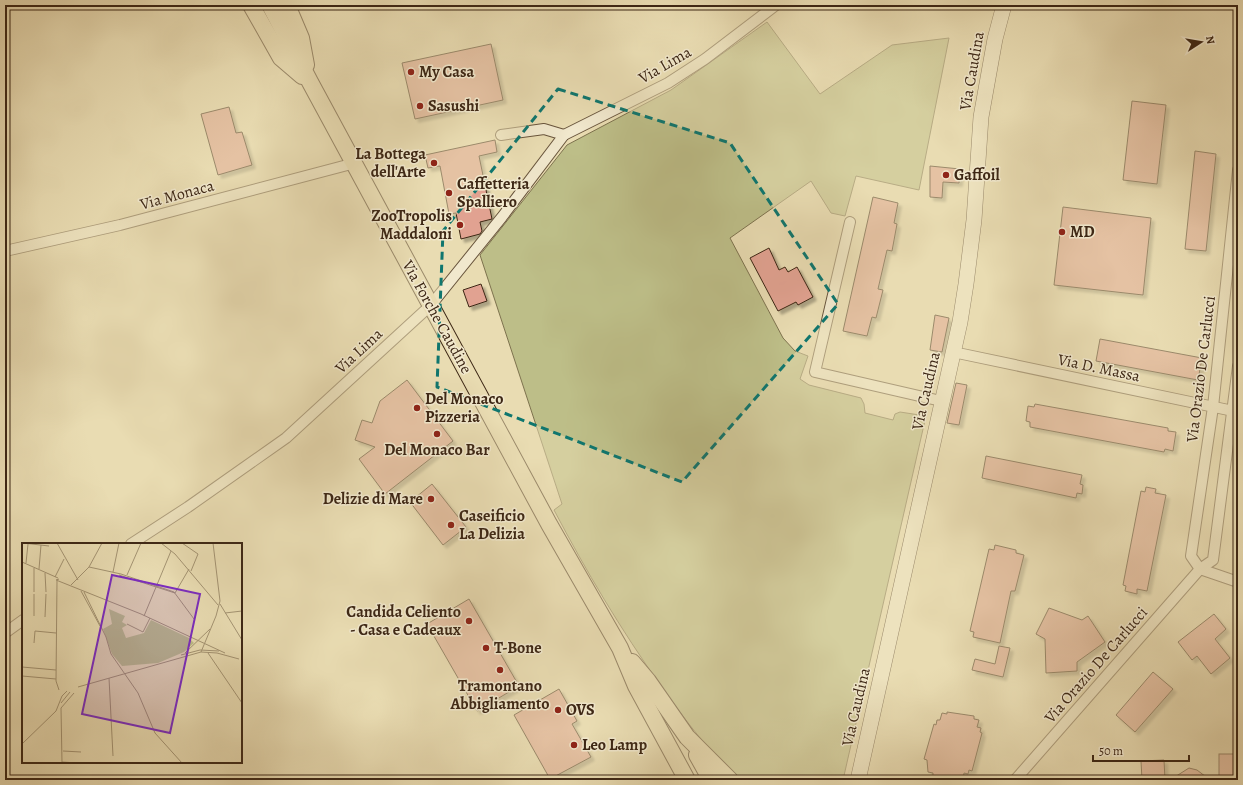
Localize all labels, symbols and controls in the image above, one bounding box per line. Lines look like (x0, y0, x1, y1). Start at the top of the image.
north arrow (1181, 22, 1221, 62)
street label: Via Caudina (954, 29, 990, 113)
text: N (1202, 35, 1218, 46)
street label: Via Lima (634, 41, 696, 89)
place label: My Casa (419, 61, 474, 83)
marker: My Casa (406, 67, 416, 77)
place label: Sasushi (428, 95, 480, 117)
marker: Sasushi (415, 101, 425, 111)
place label: La Bottega dell'Arte (355, 143, 426, 183)
marker: La Bottega dell'Arte (429, 158, 439, 168)
place label: Gaffoil (954, 164, 1000, 186)
marker: Gaffoil (941, 170, 951, 180)
place label: Caffetteria Spalliero (457, 173, 530, 213)
street label: Via Monaca (137, 174, 217, 216)
marker: Caffetteria Spalliero (444, 188, 454, 198)
place label: ZooTropolis Maddaloni (371, 205, 452, 245)
marker: ZooTropolis Maddaloni (455, 220, 465, 230)
place label: MD (1070, 221, 1095, 243)
marker: MD (1057, 227, 1067, 237)
street label: Via Forche Caudine (396, 255, 477, 378)
street label: Via Orazio De Carlucci (1181, 295, 1221, 444)
street label: Via Lima (330, 323, 388, 379)
street label: Via D. Massa (1055, 348, 1143, 388)
street label: Via Caudina (906, 349, 946, 433)
place label: Del Monaco Pizzeria (425, 388, 503, 428)
marker: Del Monaco Pizzeria (412, 403, 422, 413)
marker: Del Monaco Bar (432, 429, 442, 439)
place label: Del Monaco Bar (384, 439, 490, 461)
place label: Delizie di Mare (323, 488, 423, 510)
marker: Delizie di Mare (426, 494, 436, 504)
place label: Caseificio La Delizia (459, 505, 525, 545)
marker: Caseificio La Delizia (446, 520, 456, 530)
inset map (22, 543, 242, 763)
place label: Candida Celiento - Casa e Cadeaux (346, 601, 461, 641)
street label: Via Orazio De Carlucci (1039, 602, 1153, 729)
marker: Candida Celiento - Casa e Cadeaux (464, 616, 474, 626)
place label: T-Bone (494, 637, 542, 659)
marker: T-Bone (481, 643, 491, 653)
marker: Tramontano Abbigliamento (495, 665, 505, 675)
street label: Via Caudina (836, 665, 876, 749)
place label: Tramontano Abbigliamento (449, 675, 550, 715)
place label: OVS (566, 699, 595, 721)
marker: OVS (553, 705, 563, 715)
place label: Leo Lamp (582, 734, 648, 756)
scale bar (1093, 737, 1189, 763)
marker: Leo Lamp (569, 740, 579, 750)
text: 50 m (1099, 743, 1123, 759)

